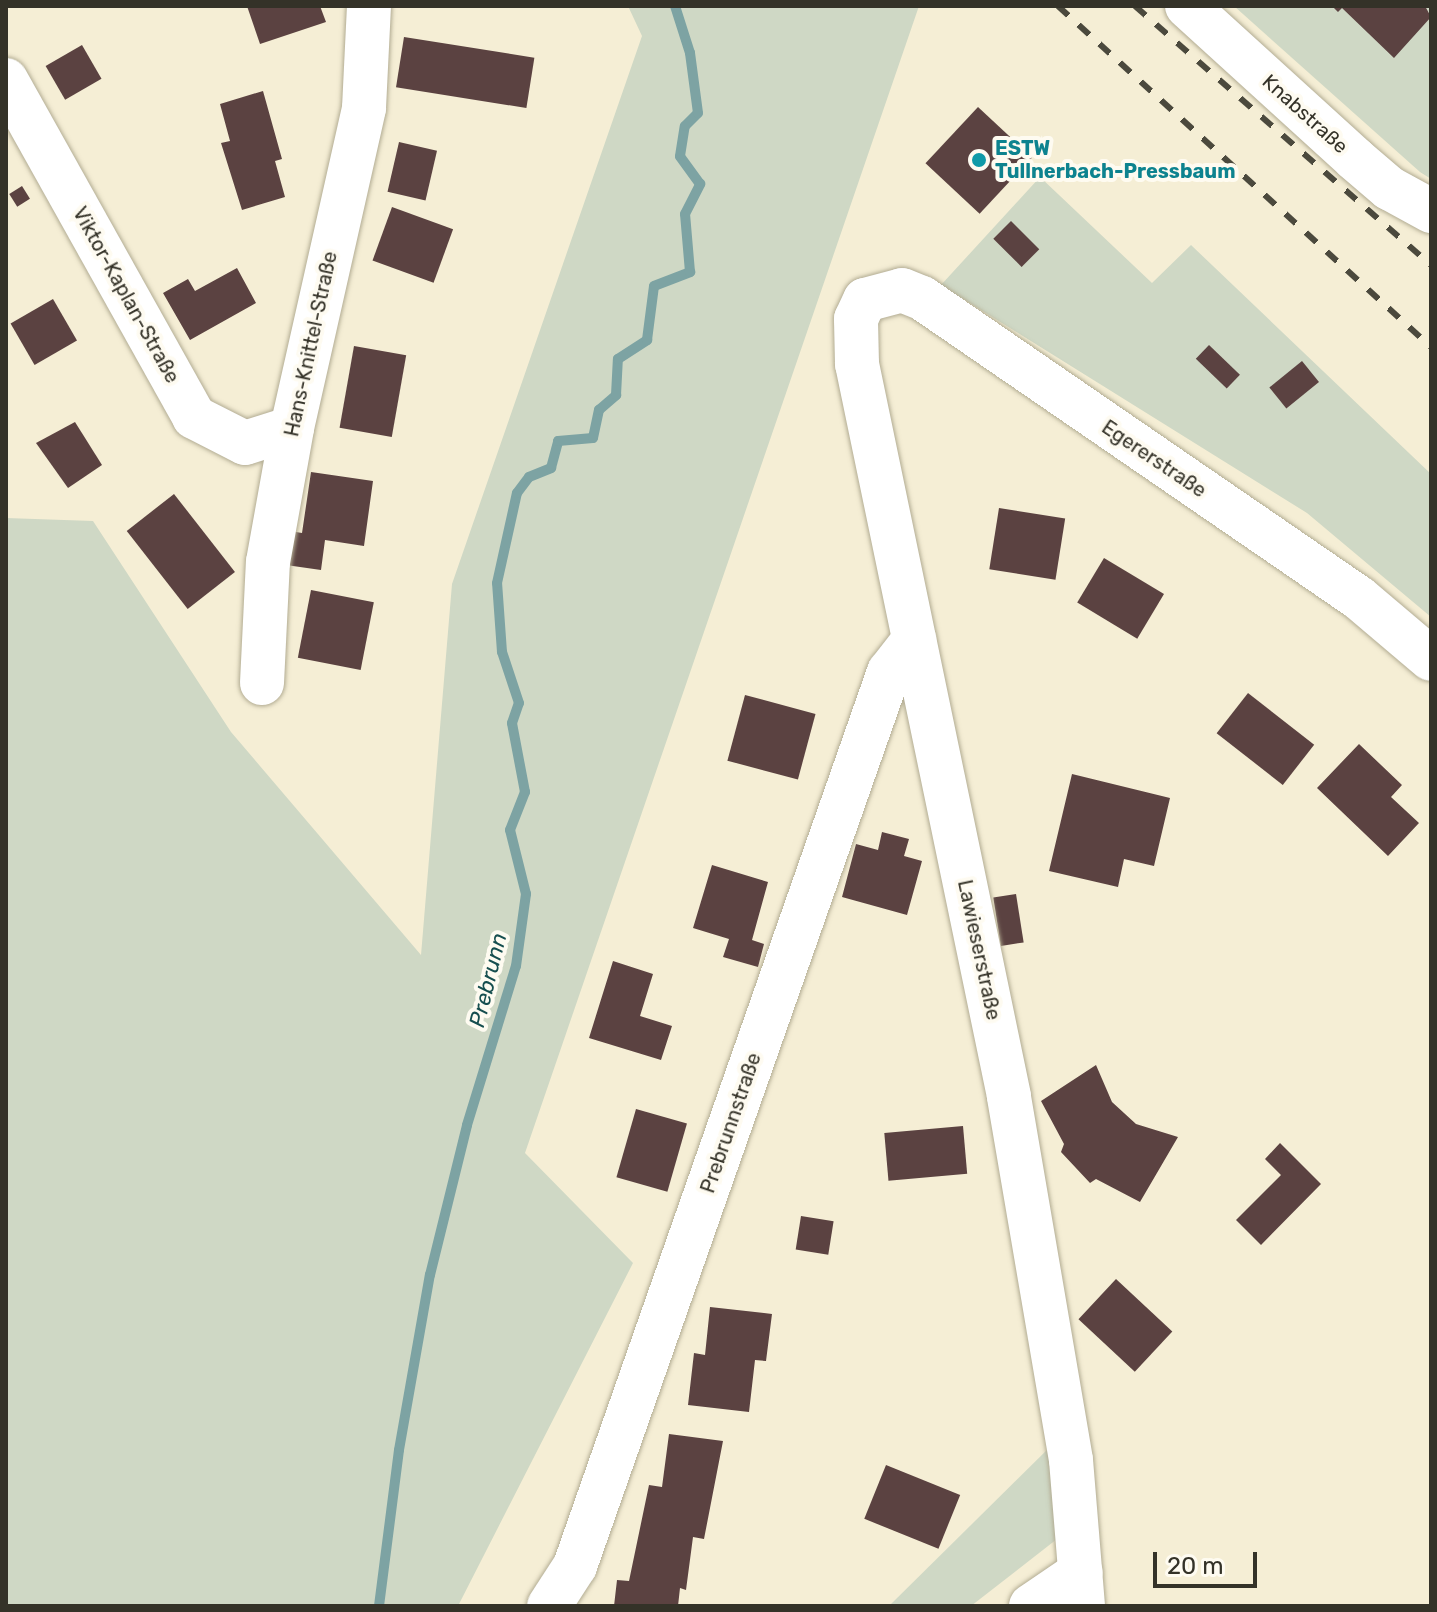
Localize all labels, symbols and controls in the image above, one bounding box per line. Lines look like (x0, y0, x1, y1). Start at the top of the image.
street label: Knabstraße (1257, 69, 1353, 159)
place label: ESTW Tullnerbach-Pressbaum (995, 136, 1235, 183)
marker: ESTW Tullnerbach-Pressbaum (970, 151, 988, 169)
street label: Viktor-Kaplan-Straße (68, 203, 184, 387)
street label: Hans-Knittel-Straße (280, 249, 342, 439)
street label: Egererstraße (1097, 415, 1211, 503)
street label: Lawieserstraße (952, 878, 1006, 1022)
water label: Prebrunn (464, 930, 512, 1030)
street label: Prebrunnstraße (696, 1050, 766, 1196)
scale bar (1157, 1536, 1261, 1586)
text: 20 m (1167, 1552, 1224, 1580)

